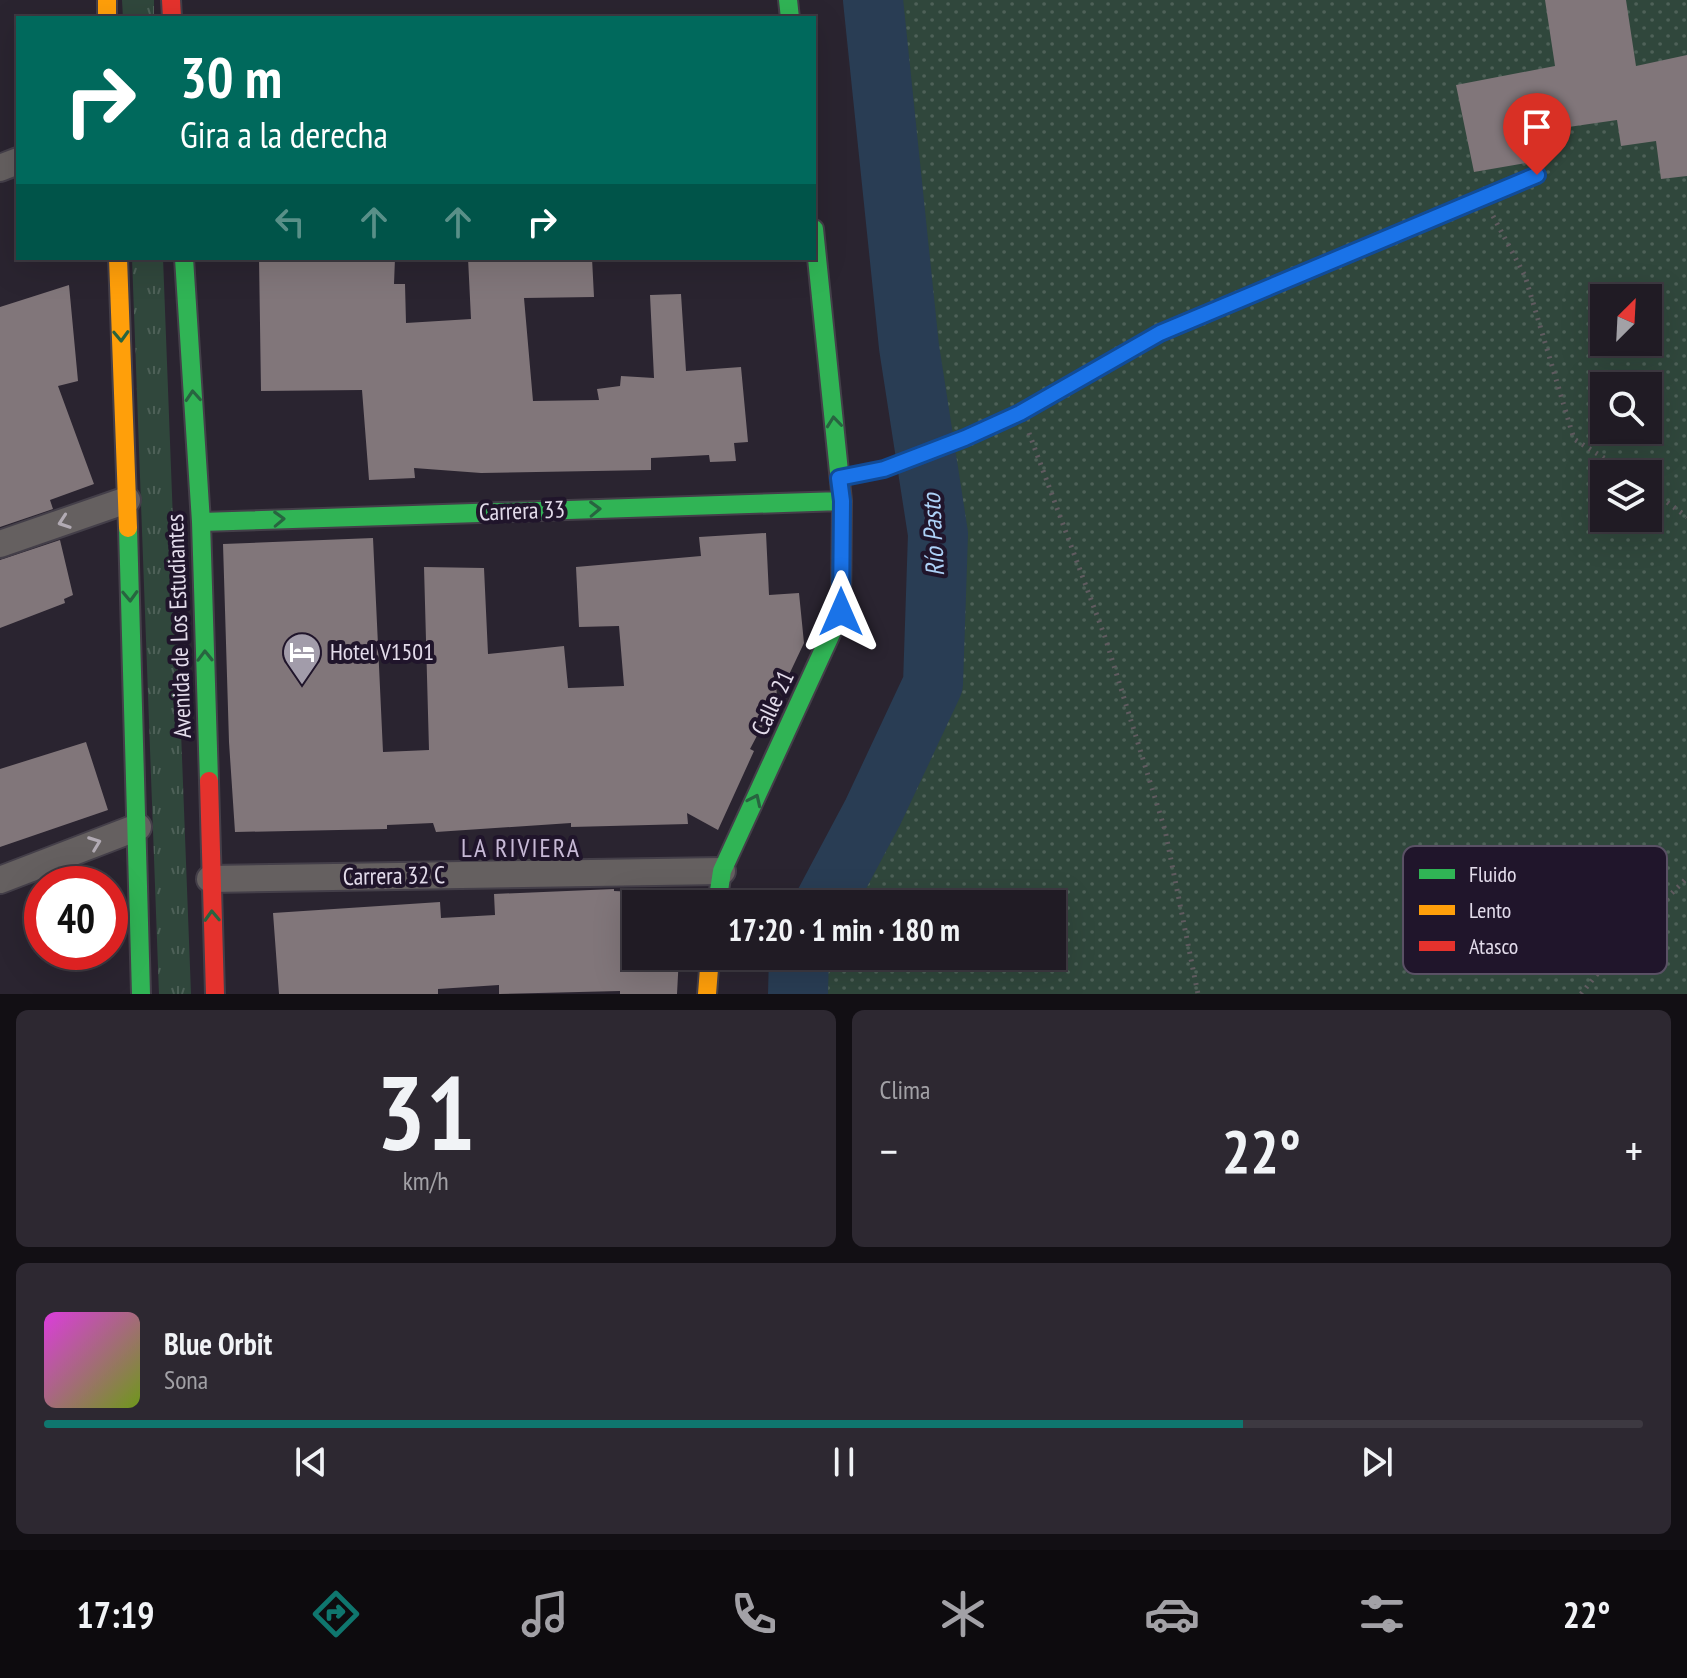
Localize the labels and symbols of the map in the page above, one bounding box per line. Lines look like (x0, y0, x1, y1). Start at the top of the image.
pin (1503, 93, 1571, 175)
north arrow (1590, 284, 1662, 356)
one-way arrow (112, 330, 129, 343)
one-way arrow (185, 390, 202, 403)
one-way arrow (825, 415, 842, 428)
water label: Río Pasto (914, 491, 951, 577)
street label: Carrera 33 (478, 494, 566, 527)
one-way arrow (589, 500, 602, 517)
one-way arrow (273, 511, 286, 528)
one-way arrow (57, 512, 71, 528)
street label: Avenida de Los Estudiantes (159, 513, 198, 739)
position arrow (799, 570, 883, 654)
one-way arrow (122, 590, 139, 603)
hotel icon: Hotel V1501 (281, 631, 323, 686)
place label: Hotel V1501 (330, 636, 434, 667)
one-way arrow (196, 649, 213, 662)
street label: Calle 21 (744, 665, 801, 740)
one-way arrow (745, 794, 761, 808)
district label: LA RIVIERA (461, 831, 581, 864)
one-way arrow (87, 837, 101, 853)
legend (1403, 846, 1667, 974)
street label: Carrera 32 C (343, 859, 445, 892)
text: Fluido (1469, 860, 1517, 888)
speed limit sign: 40 (24, 866, 128, 970)
text: Lento (1469, 896, 1511, 924)
one-way arrow (203, 909, 220, 922)
text: Atasco (1469, 932, 1518, 960)

